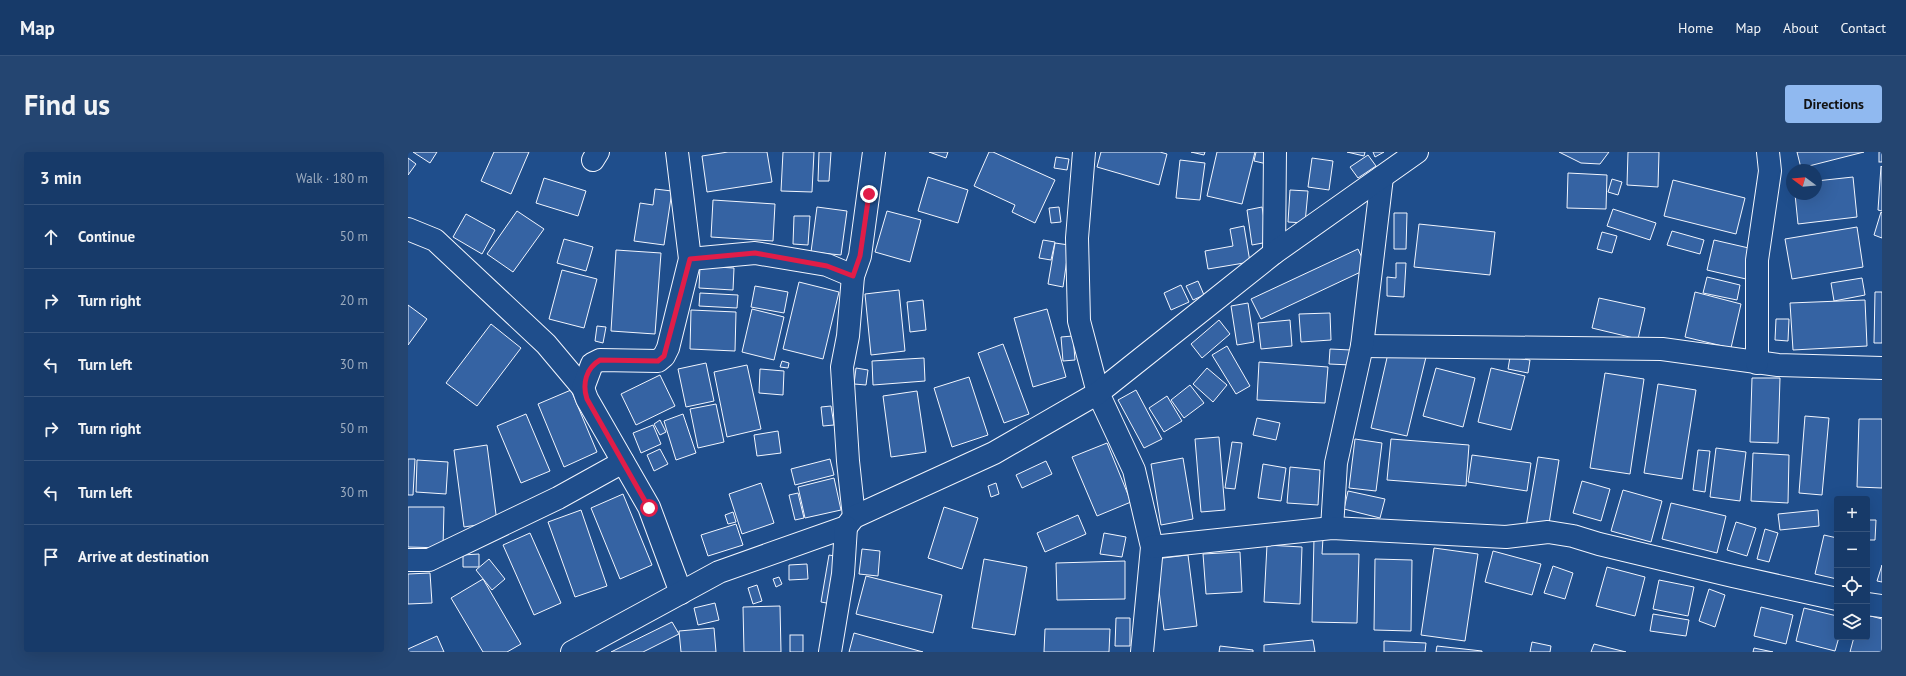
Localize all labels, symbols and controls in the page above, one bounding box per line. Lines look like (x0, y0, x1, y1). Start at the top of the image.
text: Map (20, 16, 55, 40)
text: Home (1678, 19, 1713, 37)
text: Map (1735, 19, 1761, 37)
text: About (1783, 19, 1819, 37)
text: Contact (1841, 19, 1886, 37)
button: Directions (1785, 85, 1882, 123)
text: Find us (24, 86, 110, 123)
north arrow (1786, 164, 1822, 200)
text: 3 min (40, 167, 81, 189)
text: Walk · 180 m (296, 170, 368, 187)
route end (860, 185, 878, 203)
icon: ahead (40, 226, 62, 248)
text: Continue (78, 227, 135, 246)
text: 50 m (340, 228, 368, 245)
icon: right (40, 290, 62, 312)
text: Turn right (78, 291, 141, 310)
text: 20 m (340, 292, 368, 309)
icon: left (40, 354, 62, 376)
text: Turn left (78, 355, 132, 374)
text: 30 m (340, 356, 368, 373)
icon: right (40, 418, 62, 440)
text: Turn right (78, 419, 141, 438)
text: 50 m (340, 420, 368, 437)
icon: left (40, 482, 62, 504)
text: Turn left (78, 483, 132, 502)
text: 30 m (340, 484, 368, 501)
map controls (1834, 496, 1870, 640)
button: + (1834, 496, 1870, 532)
route start (640, 499, 658, 517)
button: − (1834, 532, 1870, 568)
icon: arrive (40, 546, 62, 568)
text: Arrive at destination (78, 547, 209, 566)
button: locate (1834, 568, 1870, 604)
button: layers (1834, 604, 1870, 640)

